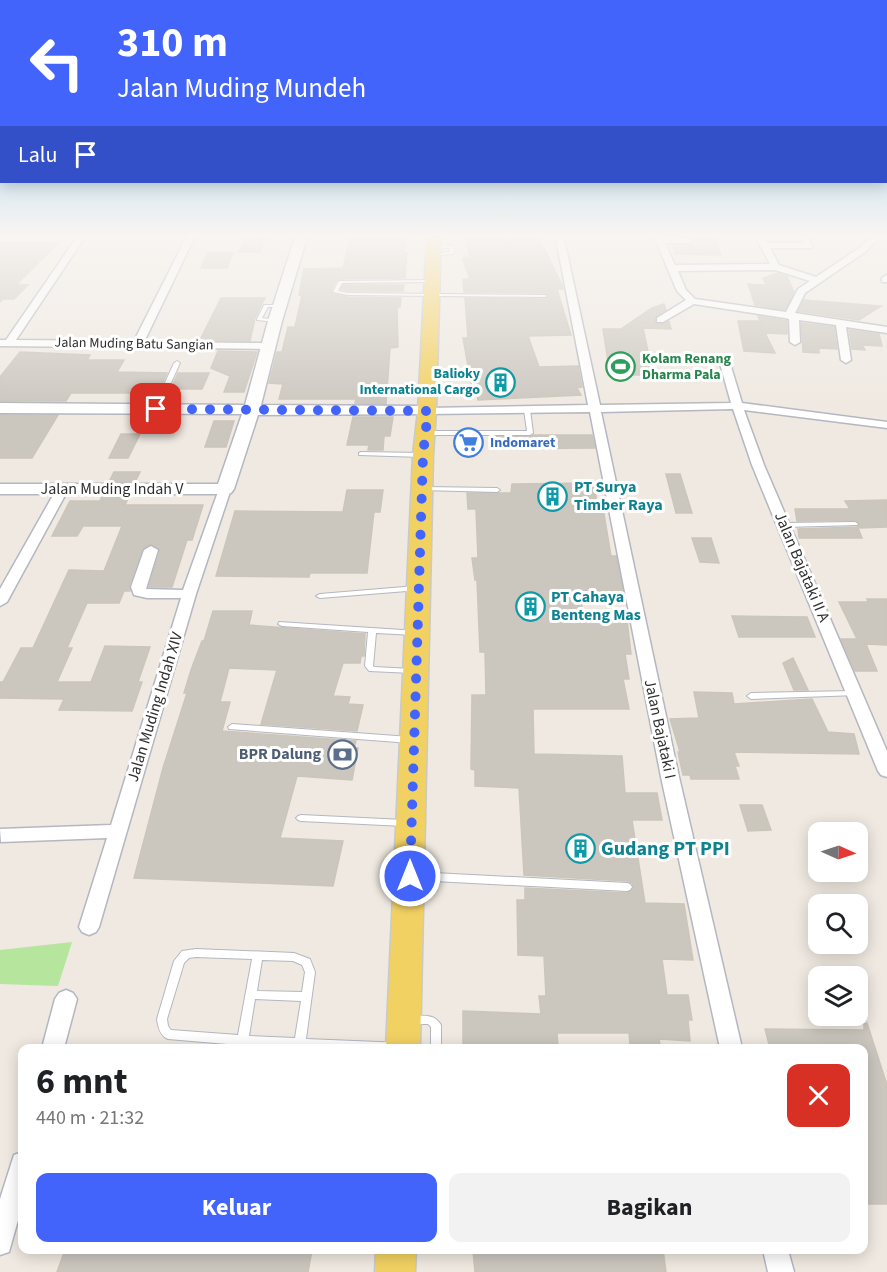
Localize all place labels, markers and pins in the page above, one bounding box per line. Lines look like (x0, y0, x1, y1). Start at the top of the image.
place label: Kolam Renang Dharma Pala (642, 349, 731, 385)
sports icon: Kolam Renang Dharma Pala (605, 351, 637, 383)
place label: Balioky International Cargo (360, 364, 481, 400)
building icon: Balioky International Cargo (485, 366, 517, 398)
pin (130, 383, 181, 434)
supermarket icon: Indomaret (453, 427, 485, 459)
place label: Indomaret (490, 433, 556, 453)
place label: PT Surya Timber Raya (574, 476, 663, 516)
building icon: PT Surya Timber Raya (537, 480, 569, 512)
place label: PT Cahaya Benteng Mas (551, 586, 641, 626)
building icon: PT Cahaya Benteng Mas (514, 590, 546, 622)
bank icon: BPR Dalung (326, 738, 358, 770)
place label: BPR Dalung (239, 743, 321, 765)
building icon: Gudang PT PPI (564, 833, 596, 865)
place label: Gudang PT PPI (601, 835, 730, 863)

